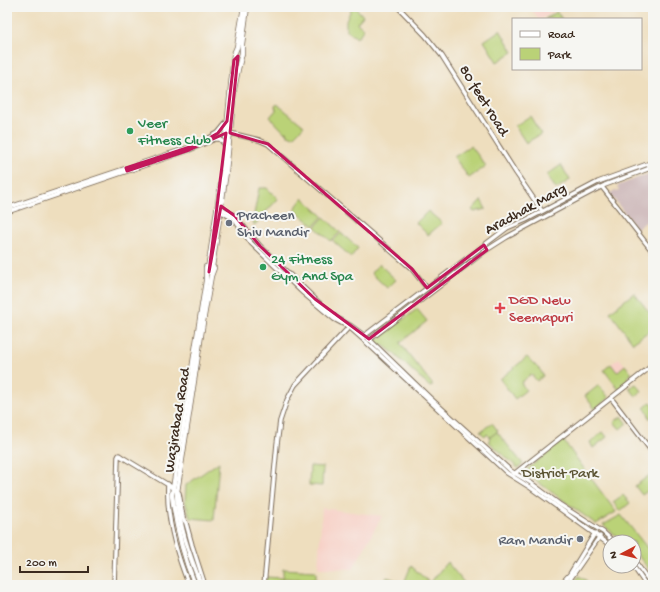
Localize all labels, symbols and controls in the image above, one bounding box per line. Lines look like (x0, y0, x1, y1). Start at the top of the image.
legend (512, 18, 642, 70)
text: Road (548, 29, 575, 43)
text: Park (547, 49, 573, 63)
street label: 80 feet road (454, 62, 513, 141)
place label: Veer Fitness Club (137, 115, 211, 150)
marker: Veer Fitness Club (125, 126, 135, 136)
street label: Aradhak Marg (482, 180, 570, 240)
place label: Pracheen Shiv Mandir (236, 207, 310, 242)
marker: Pracheen Shiv Mandir (224, 218, 234, 228)
place label: 24 Fitness Gym And Spa (271, 251, 354, 286)
marker: 24 Fitness Gym And Spa (258, 262, 268, 272)
place label: DGD New Seemapuri (508, 292, 573, 327)
marker: DGD New Seemapuri (494, 302, 506, 314)
street label: Wazirabad Road (161, 365, 195, 474)
park label: District Park (521, 465, 600, 483)
place label: Ram Mandir (498, 532, 574, 550)
marker: Ram Mandir (575, 534, 585, 544)
north arrow (602, 534, 642, 574)
scale bar (20, 548, 88, 574)
text: N (608, 551, 620, 559)
text: 200 m (26, 557, 57, 571)

